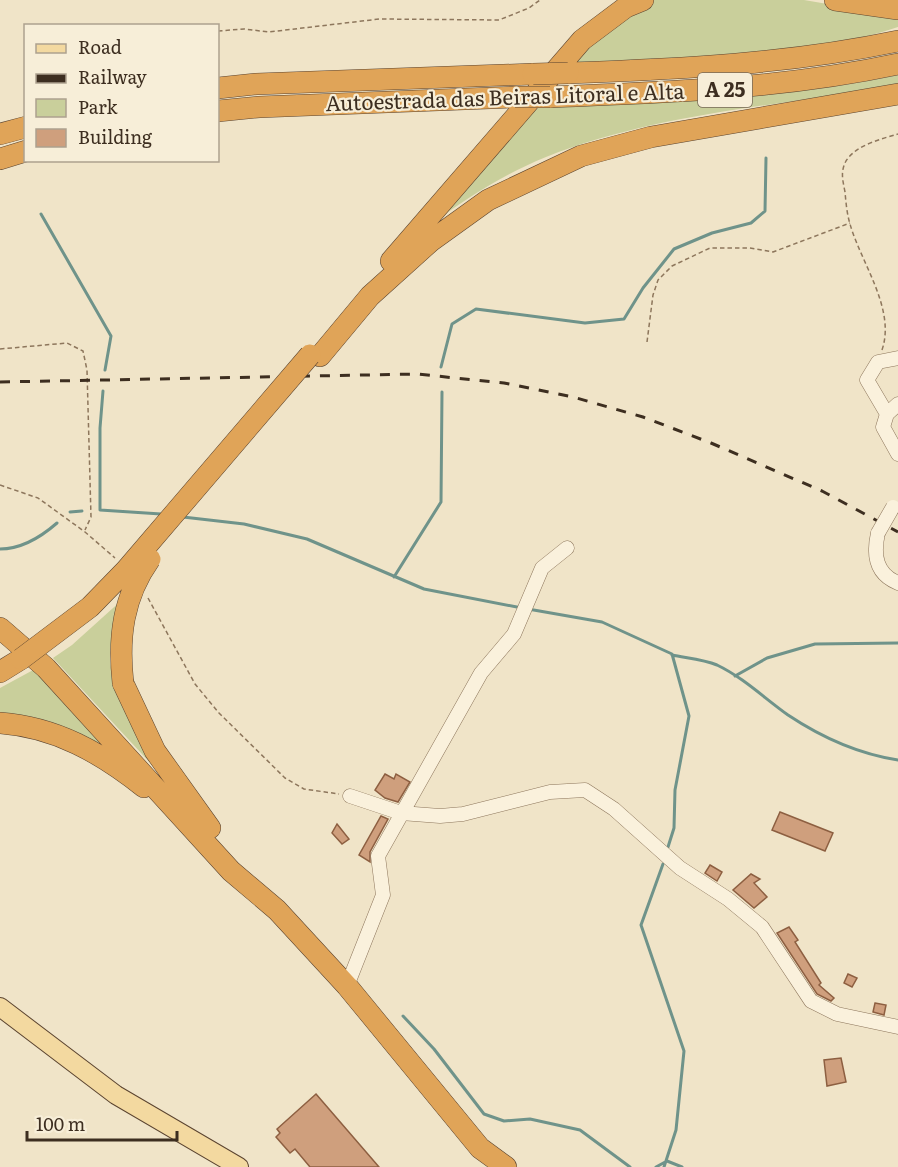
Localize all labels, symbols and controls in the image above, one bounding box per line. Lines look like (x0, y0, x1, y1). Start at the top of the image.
legend (24, 24, 219, 162)
text: Road (78, 33, 122, 60)
text: Railway (78, 63, 147, 90)
road number: A 25 (698, 73, 752, 107)
street label: Autoestrada das Beiras Litoral e Alta (325, 74, 686, 117)
text: Park (78, 93, 119, 120)
text: Building (78, 123, 153, 150)
scale bar (27, 1104, 177, 1142)
text: 100 m (36, 1110, 85, 1137)

